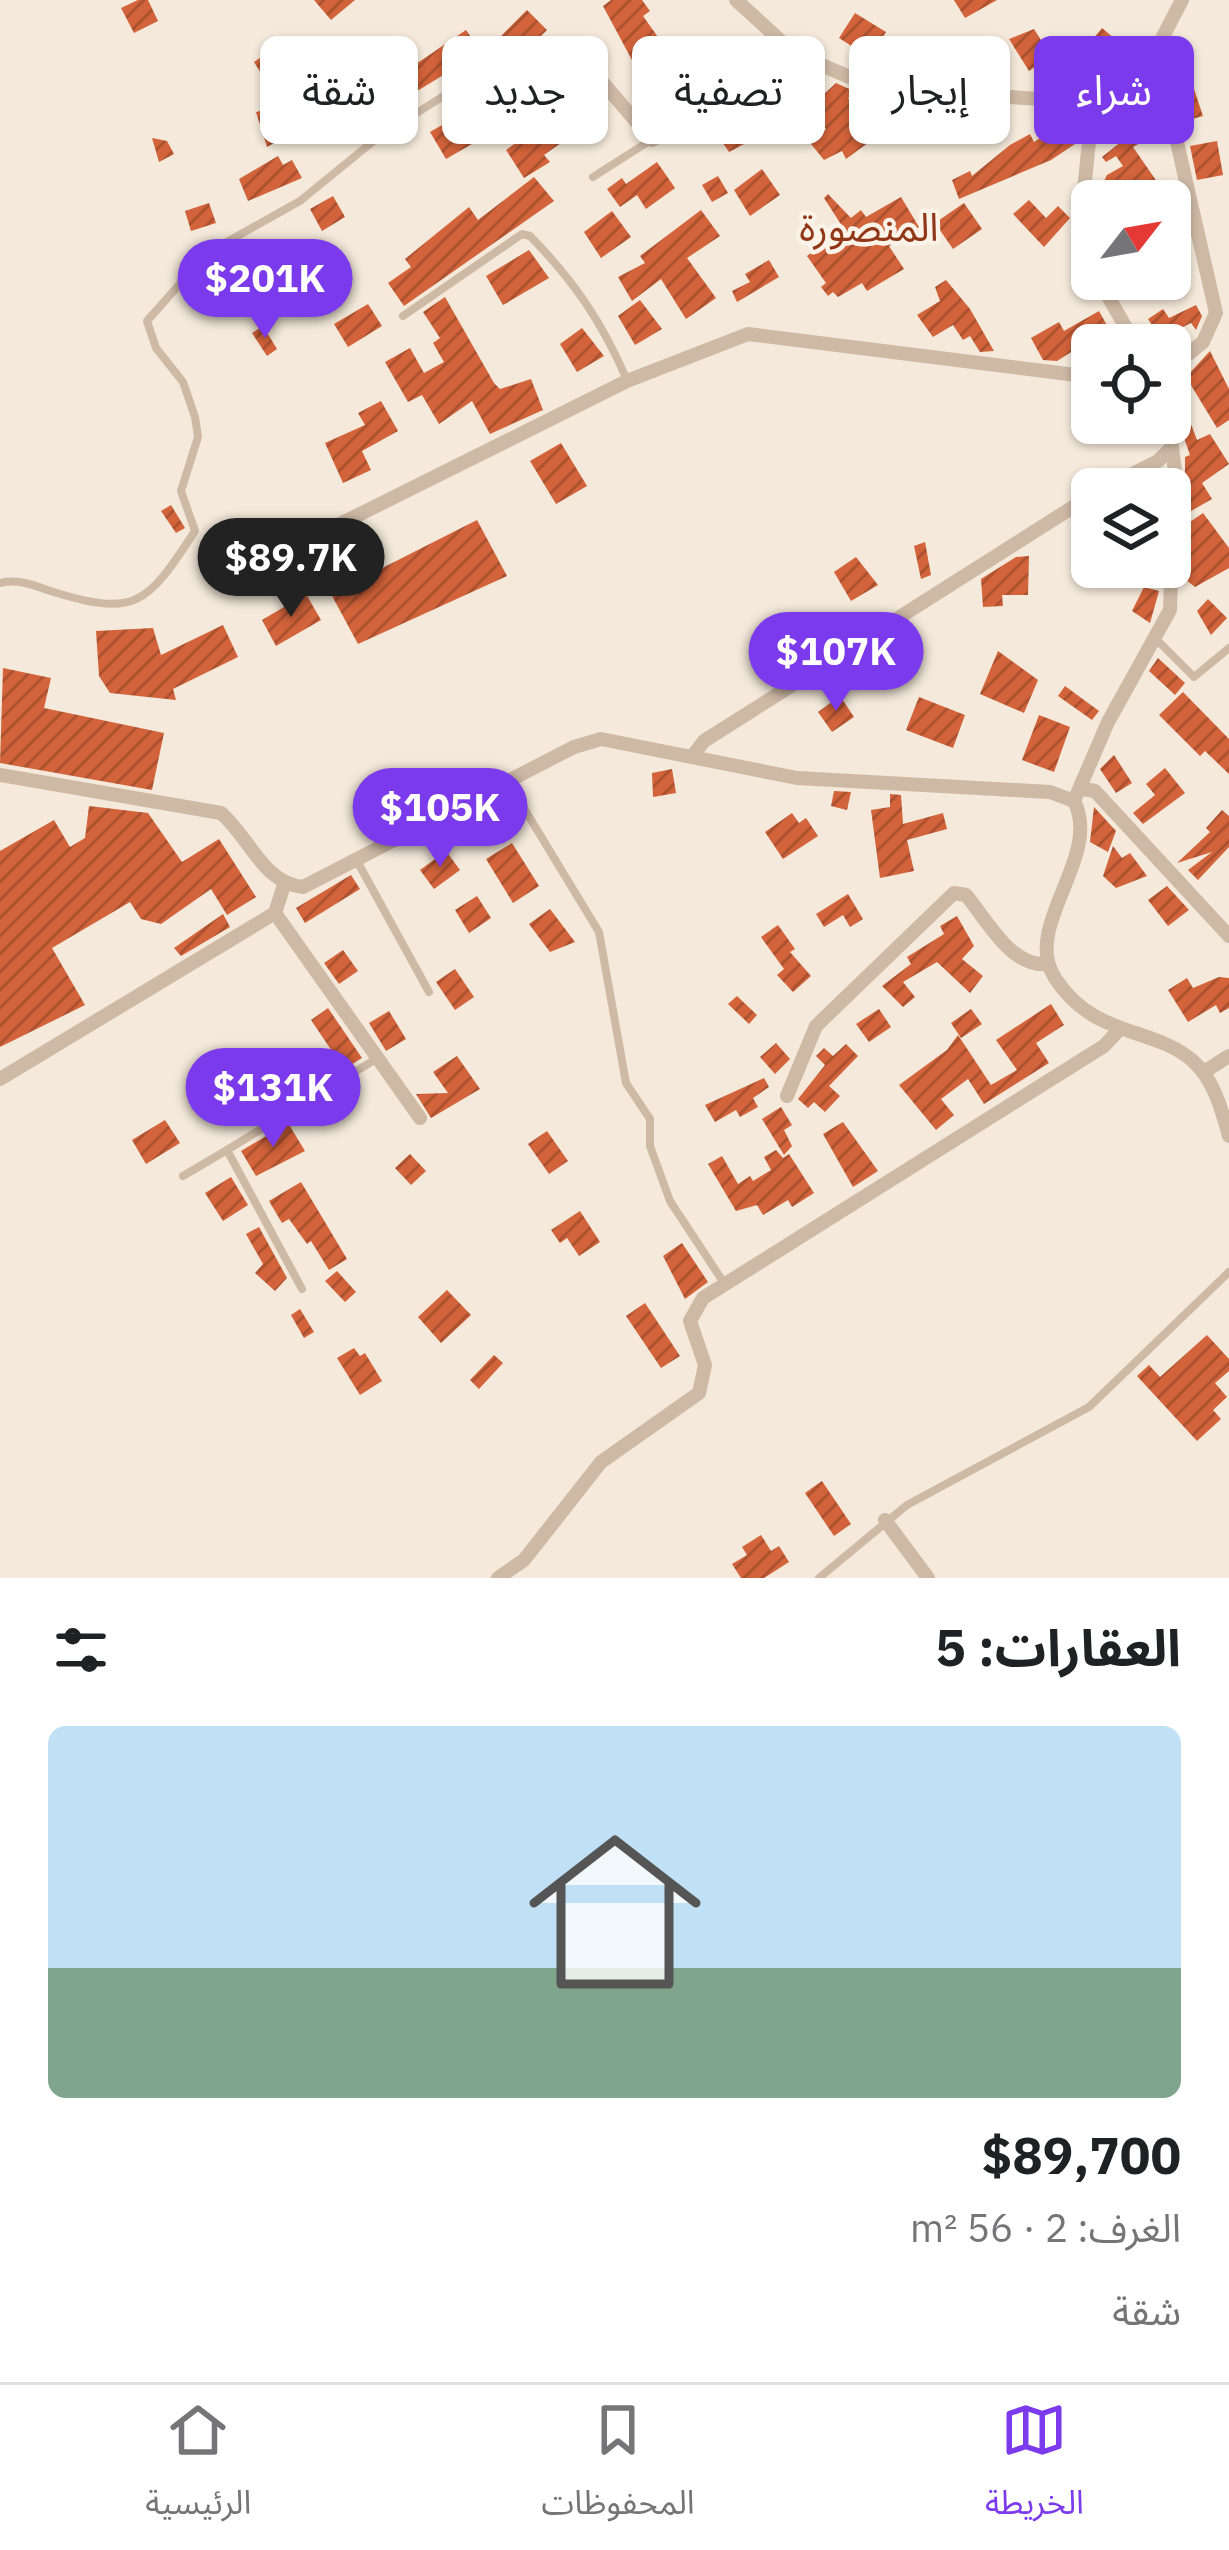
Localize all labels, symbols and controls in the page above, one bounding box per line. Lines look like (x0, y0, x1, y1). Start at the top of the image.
chip: شقة (260, 36, 418, 144)
chip: جديد (442, 36, 608, 144)
chip: تصفية (632, 36, 825, 144)
chip: إيجار (849, 36, 1010, 144)
chip: شراء (1034, 36, 1194, 144)
north arrow (1071, 180, 1191, 300)
map controls (1071, 180, 1191, 588)
district label: المنصورة (799, 201, 939, 252)
pin: $201K (181, 239, 349, 341)
text: $201K (205, 252, 325, 303)
button: locate (1071, 324, 1191, 444)
button: layers (1071, 468, 1191, 588)
pin: $89.7K (193, 518, 389, 620)
text: $89.7K (225, 531, 357, 582)
pin: $107K (752, 612, 920, 714)
text: $107K (776, 625, 896, 676)
pin: $105K (356, 768, 524, 870)
text: $105K (380, 781, 500, 832)
pin: $131K (189, 1048, 357, 1150)
text: $131K (213, 1061, 333, 1112)
text: العقارات: 5 (935, 1614, 1181, 1680)
icon: filters (48, 1617, 114, 1683)
icon: home (507, 1804, 723, 2020)
text: $89,700 (982, 2122, 1181, 2188)
text: الغرف: 2 · 56 m² (910, 2202, 1181, 2253)
text: شقة (1112, 2285, 1181, 2336)
tab: الرئيسية (145, 2397, 251, 2538)
tab: المحفوظات (542, 2397, 695, 2538)
tab: الخريطة (985, 2397, 1084, 2538)

